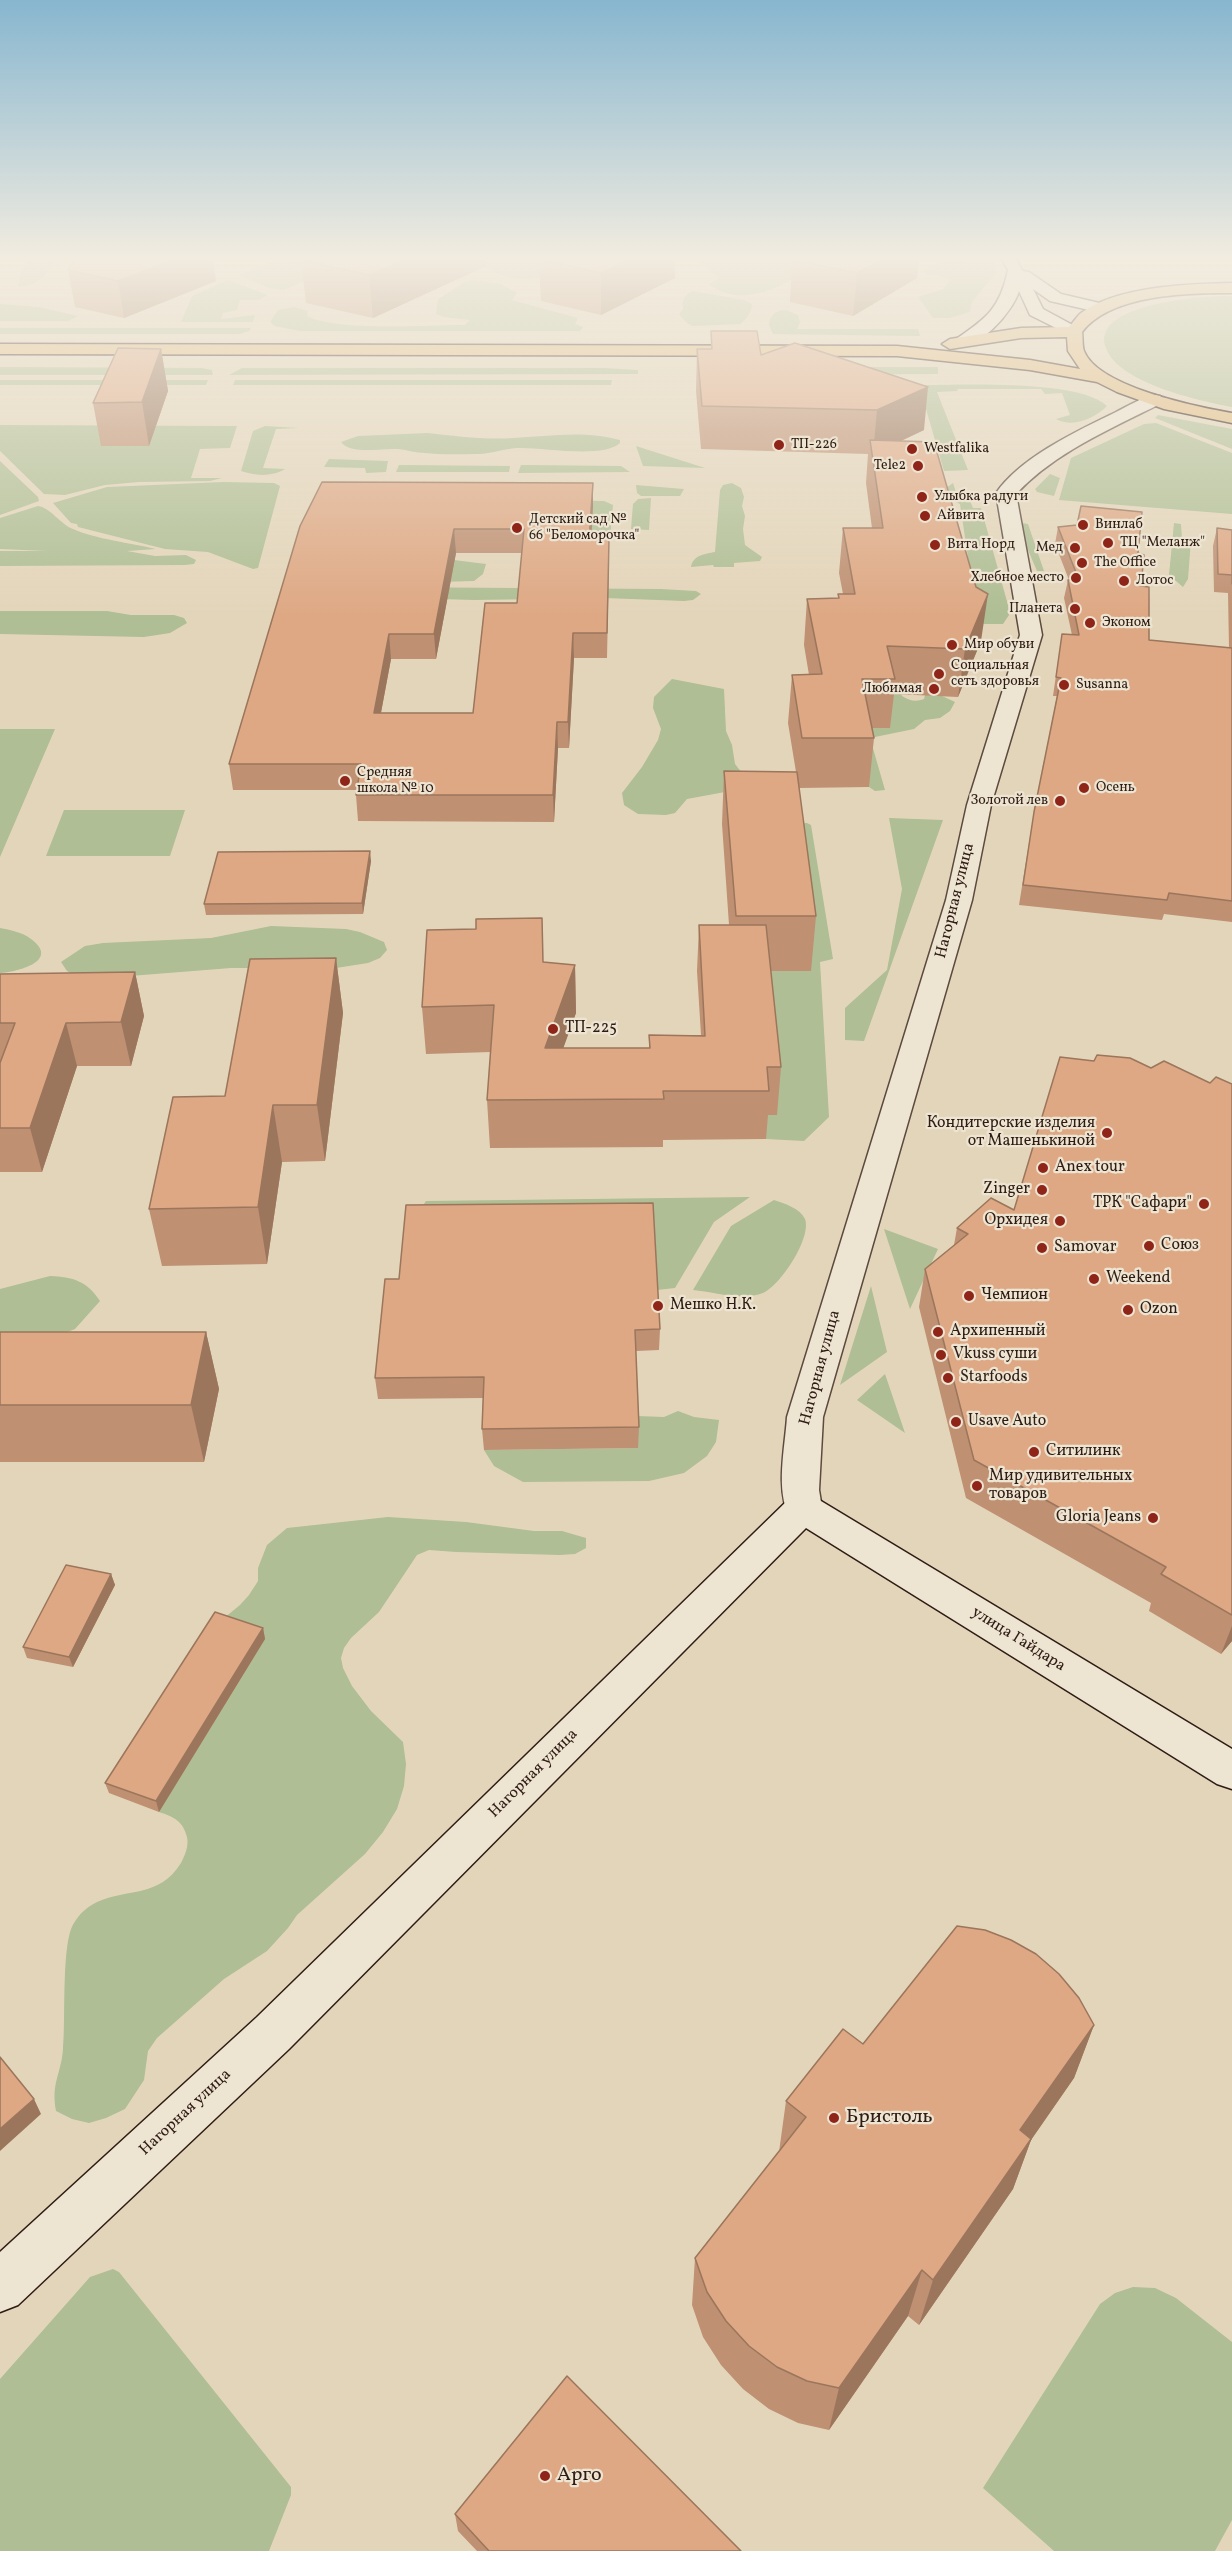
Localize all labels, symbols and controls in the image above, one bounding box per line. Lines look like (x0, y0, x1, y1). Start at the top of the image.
place label: ТП-226 (791, 437, 837, 453)
marker: ТП-226 (772, 438, 786, 452)
place label: Westfalika (924, 441, 989, 457)
marker: Westfalika (905, 442, 919, 456)
place label: Tele2 (874, 458, 906, 474)
marker: Tele2 (911, 459, 925, 473)
place label: Улыбка радуги (934, 489, 1028, 505)
marker: Улыбка радуги (915, 490, 929, 504)
place label: Айвита (937, 508, 985, 524)
marker: Айвита (918, 509, 932, 523)
place label: Детский сад № 66 "Беломорочка" (529, 512, 639, 544)
place label: Винлаб (1095, 517, 1143, 533)
marker: Винлаб (1076, 518, 1090, 532)
marker: Детский сад № 66 "Беломорочка" (510, 521, 524, 535)
place label: ТЦ "Меланж" (1120, 535, 1205, 551)
marker: ТЦ "Меланж" (1101, 536, 1115, 550)
place label: Вита Норд (947, 537, 1015, 553)
marker: Вита Норд (928, 538, 942, 552)
place label: Мед (1036, 540, 1063, 556)
marker: Мед (1068, 541, 1082, 555)
place label: The Office (1094, 555, 1156, 571)
marker: The Office (1075, 556, 1089, 570)
place label: Хлебное место (971, 570, 1064, 586)
marker: Хлебное место (1069, 571, 1083, 585)
place label: Лотос (1136, 573, 1174, 589)
marker: Лотос (1117, 574, 1131, 588)
place label: Планета (1009, 601, 1063, 617)
marker: Планета (1068, 602, 1082, 616)
place label: Эконом (1102, 615, 1151, 631)
marker: Эконом (1083, 616, 1097, 630)
place label: Мир обуви (964, 637, 1034, 653)
marker: Мир обуви (945, 638, 959, 652)
place label: Социальная сеть здоровья (951, 658, 1039, 690)
marker: Социальная сеть здоровья (932, 667, 946, 681)
place label: Susanna (1076, 677, 1128, 693)
marker: Susanna (1057, 678, 1071, 692)
place label: Любимая (862, 681, 922, 697)
marker: Любимая (927, 682, 941, 696)
place label: Средняя школа № 10 (357, 765, 434, 798)
marker: Средняя школа № 10 (338, 774, 352, 788)
place label: Осень (1096, 780, 1135, 796)
marker: Осень (1077, 781, 1091, 795)
place label: Золотой лев (970, 793, 1048, 809)
marker: Золотой лев (1053, 794, 1067, 808)
street label: Нагорная улица (932, 841, 980, 961)
place label: ТП-225 (565, 1019, 617, 1039)
marker: ТП-225 (546, 1022, 560, 1036)
place label: Кондитерские изделия от Машенькиной (927, 1114, 1095, 1152)
marker: Кондитерские изделия от Машенькиной (1100, 1126, 1114, 1140)
place label: Anex tour (1055, 1158, 1125, 1178)
marker: Anex tour (1036, 1161, 1050, 1175)
place label: Zinger (983, 1180, 1030, 1200)
marker: Zinger (1035, 1183, 1049, 1197)
place label: ТРК "Сафари" (1093, 1194, 1192, 1214)
marker: ТРК "Сафари" (1197, 1197, 1211, 1211)
place label: Орхидея (984, 1211, 1048, 1231)
marker: Орхидея (1053, 1214, 1067, 1228)
place label: Союз (1161, 1236, 1199, 1256)
place label: Samovar (1054, 1238, 1116, 1258)
marker: Союз (1142, 1239, 1156, 1253)
marker: Samovar (1035, 1241, 1049, 1255)
place label: Weekend (1106, 1269, 1171, 1289)
marker: Weekend (1087, 1272, 1101, 1286)
place label: Чемпион (981, 1286, 1048, 1306)
marker: Чемпион (962, 1289, 976, 1303)
place label: Мешко Н.К. (670, 1296, 756, 1316)
marker: Мешко Н.К. (651, 1299, 665, 1313)
place label: Ozon (1140, 1300, 1178, 1320)
marker: Ozon (1121, 1303, 1135, 1317)
street label: Нагорная улица (796, 1308, 846, 1428)
place label: Архипенный (950, 1322, 1046, 1342)
marker: Архипенный (931, 1325, 945, 1339)
place label: Vkuss суши (953, 1345, 1037, 1365)
marker: Vkuss суши (934, 1348, 948, 1362)
place label: Starfoods (960, 1368, 1027, 1388)
marker: Starfoods (941, 1371, 955, 1385)
place label: Usave Auto (968, 1412, 1046, 1432)
marker: Usave Auto (949, 1415, 963, 1429)
place label: Ситилинк (1046, 1442, 1121, 1462)
marker: Ситилинк (1027, 1445, 1041, 1459)
place label: Мир удивительных товаров (989, 1467, 1132, 1505)
marker: Мир удивительных товаров (970, 1479, 984, 1493)
place label: Gloria Jeans (1056, 1508, 1141, 1528)
marker: Gloria Jeans (1146, 1511, 1160, 1525)
street label: улица Гайдара (967, 1603, 1069, 1677)
street label: Нагорная улица (485, 1725, 583, 1823)
street label: Нагорная улица (136, 2066, 236, 2160)
place label: Бристоль (846, 2106, 933, 2130)
marker: Бристоль (827, 2111, 841, 2125)
place label: Арго (557, 2464, 602, 2488)
marker: Арго (538, 2469, 552, 2483)

